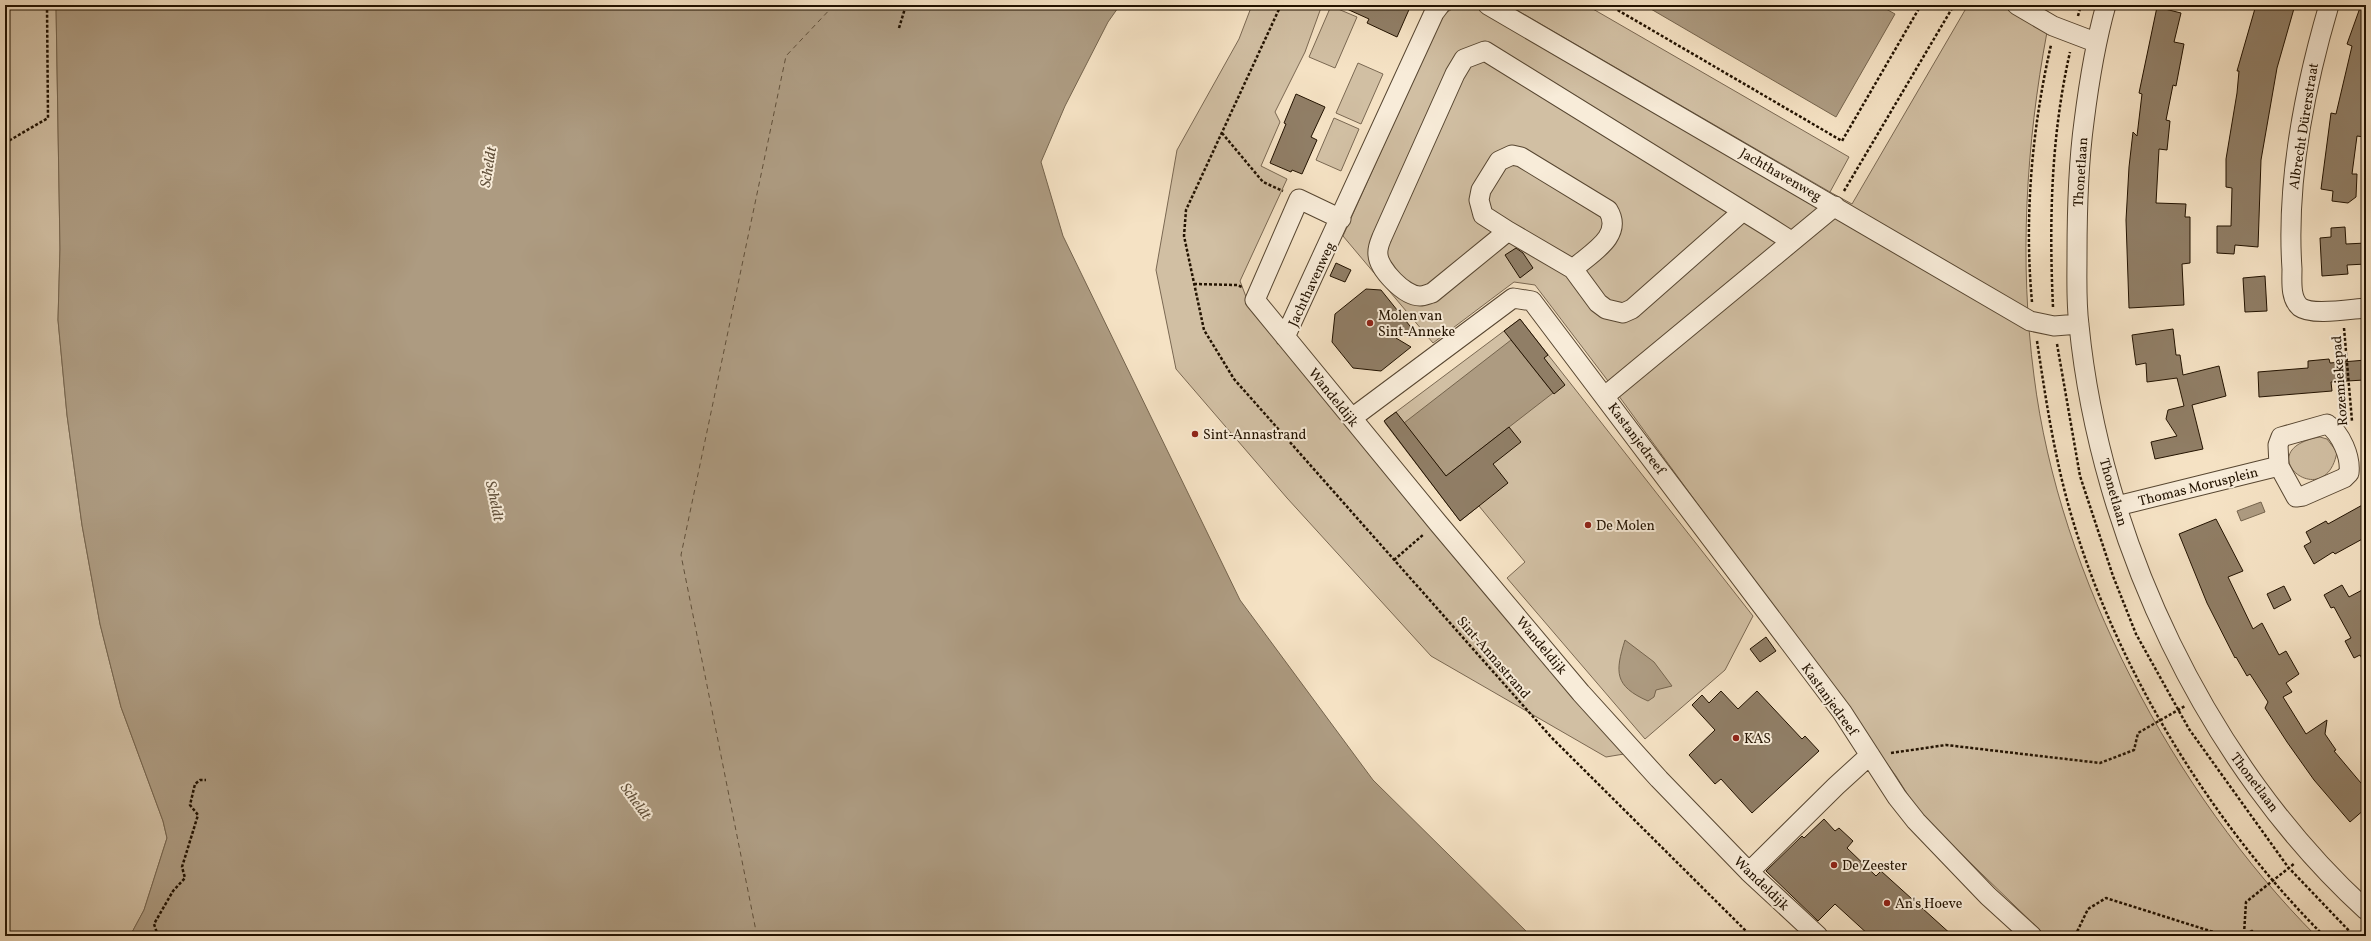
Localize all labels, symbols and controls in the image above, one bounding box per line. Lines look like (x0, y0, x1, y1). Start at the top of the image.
street label: Albrecht Dürerstraat (2285, 61, 2324, 191)
street label: Thonetlaan (2070, 136, 2093, 208)
water label: Scheldt (476, 144, 503, 189)
street label: Jachthavenweg (1736, 144, 1825, 206)
street label: Jachthavenweg (1284, 239, 1340, 330)
place label: Molen van Sint-Anneke (1378, 307, 1456, 342)
marker: Molen van Sint-Anneke (1365, 318, 1375, 328)
street label: Rozemiekepad (2328, 335, 2353, 427)
street label: Wandeldijk (1303, 365, 1363, 432)
street label: Kastanjedreef (1603, 399, 1670, 480)
place label: Sint-Annastrand (1203, 426, 1307, 445)
marker: Sint-Annastrand (1190, 429, 1200, 439)
street label: Thonetlaan (2094, 456, 2131, 529)
street label: Thomas Morusplein (2136, 463, 2260, 512)
water label: Scheldt (479, 479, 508, 525)
place label: De Molen (1596, 517, 1655, 536)
marker: De Molen (1583, 520, 1593, 530)
street label: Sint-Annastrand (1452, 613, 1534, 703)
street label: Wandeldijk (1511, 613, 1571, 679)
street label: Kastanjedreef (1796, 660, 1862, 741)
place label: KAS (1744, 730, 1771, 749)
marker: KAS (1731, 733, 1741, 743)
street label: Thonetlaan (2225, 749, 2282, 817)
water label: Scheldt (614, 779, 656, 826)
street label: Wandeldijk (1729, 853, 1793, 916)
place label: De Zeester (1842, 857, 1907, 876)
marker: De Zeester (1829, 860, 1839, 870)
place label: An's Hoeve (1895, 895, 1963, 914)
marker: An's Hoeve (1882, 898, 1892, 908)

